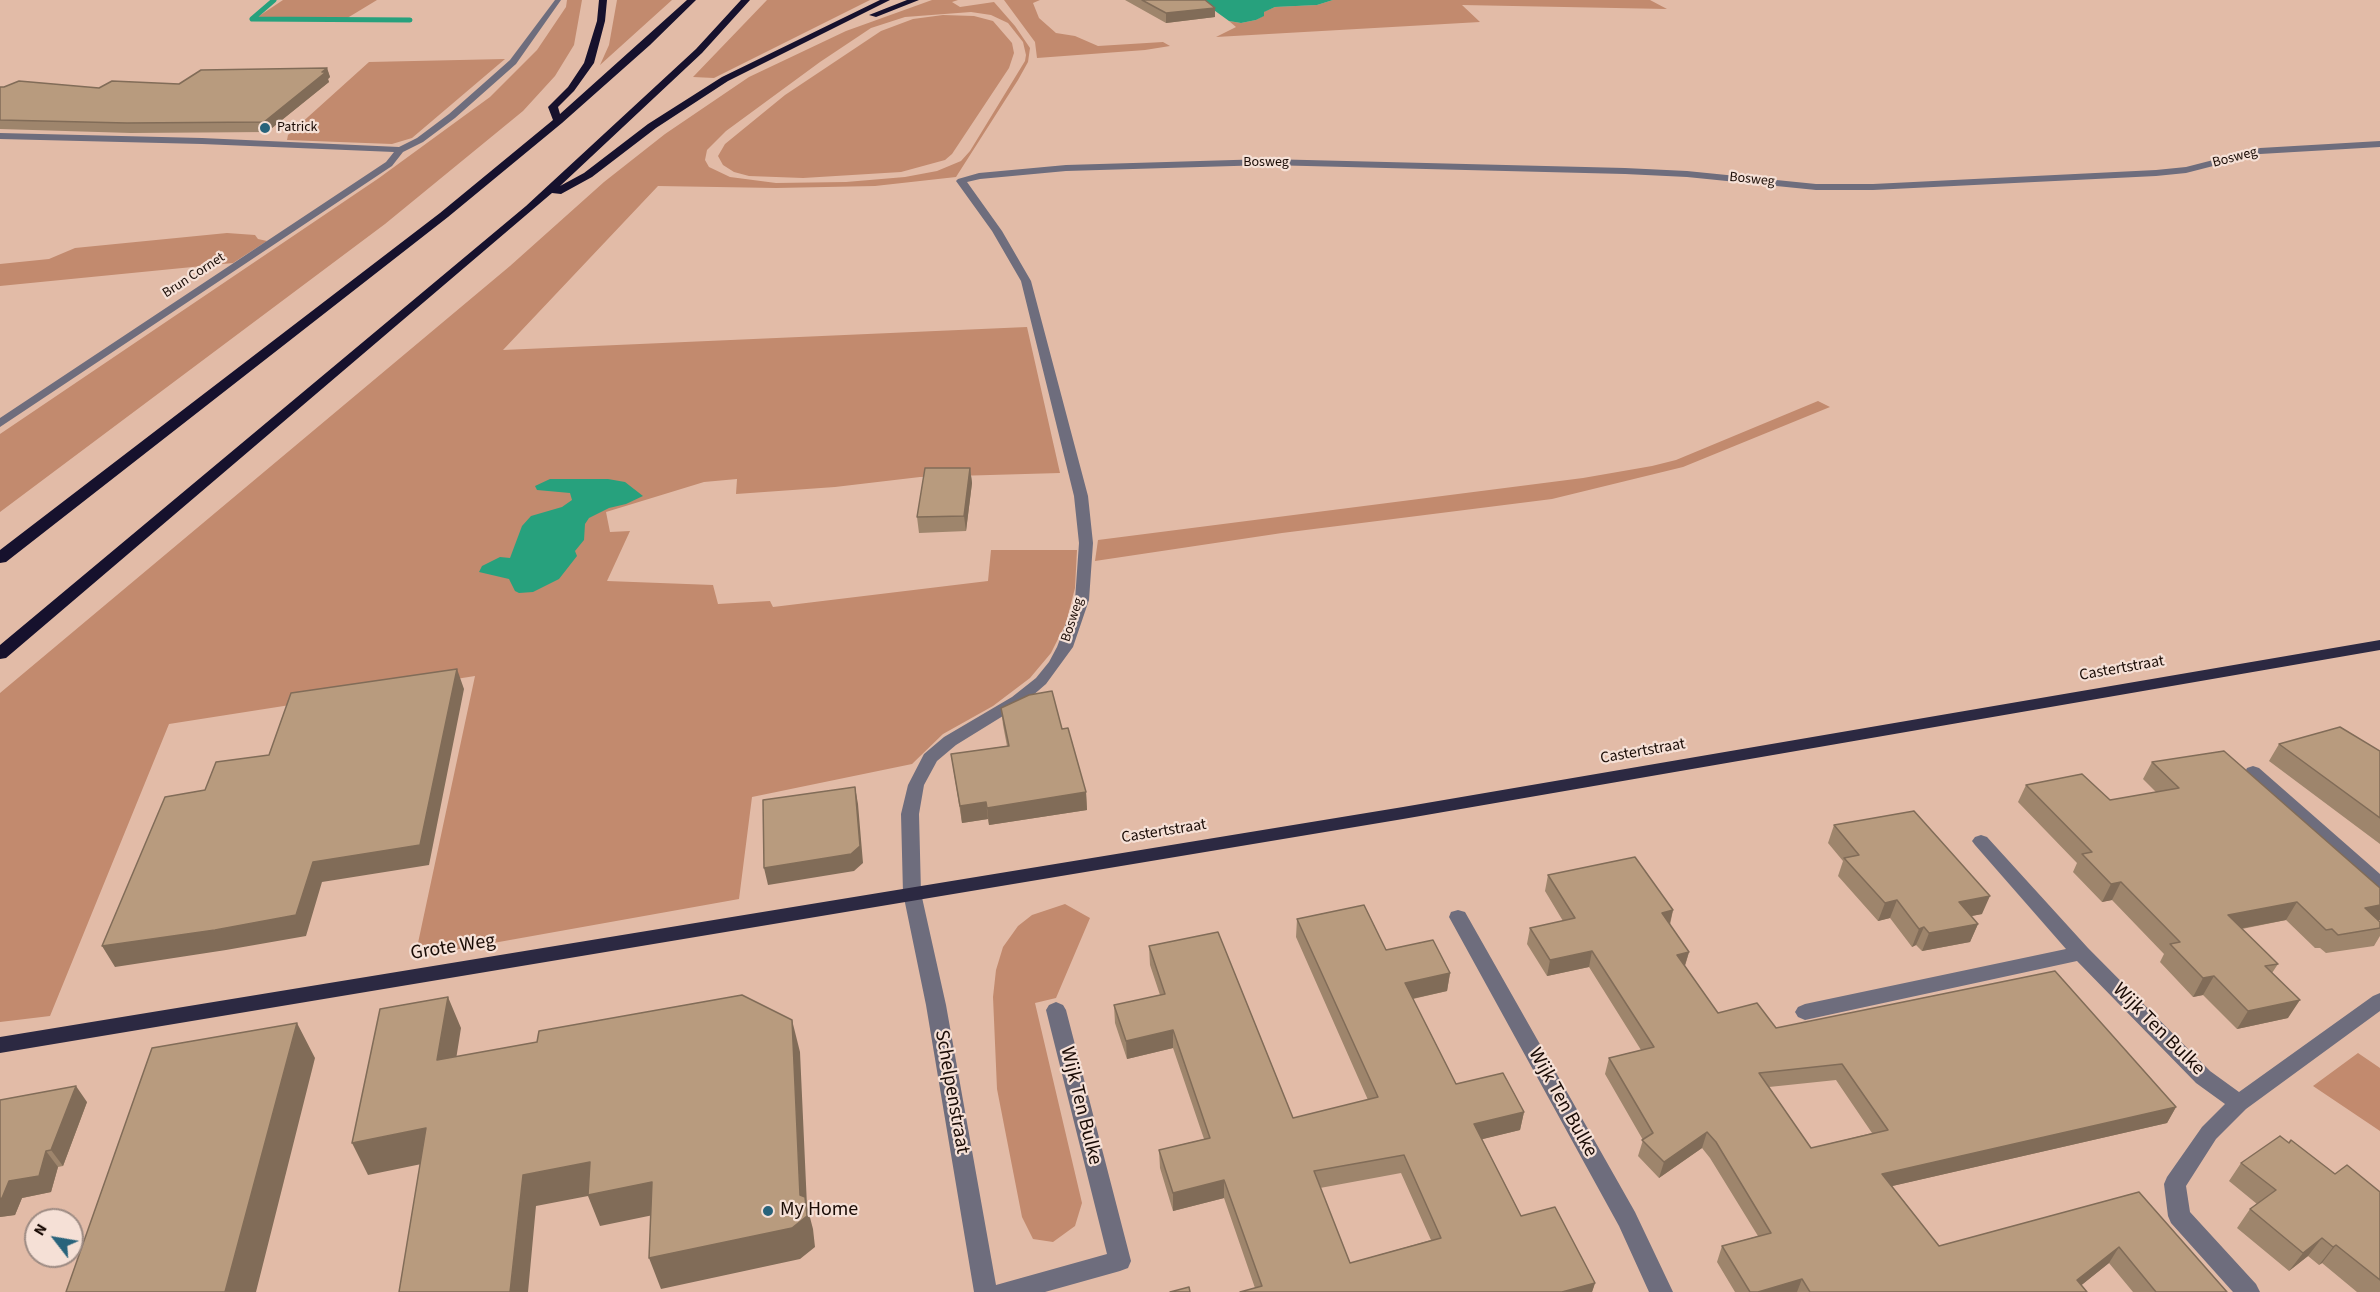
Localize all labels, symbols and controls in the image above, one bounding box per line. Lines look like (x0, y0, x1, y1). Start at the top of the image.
place label: Patrick (277, 120, 318, 136)
marker: Patrick (258, 121, 272, 135)
street label: Bosweg (2211, 144, 2259, 172)
street label: Bosweg (1243, 155, 1289, 171)
street label: Bosweg (1728, 169, 1776, 191)
street label: Brun Cornet (160, 250, 228, 302)
street label: Bosweg (1058, 596, 1088, 644)
street label: Castertstraat (2078, 652, 2166, 686)
street label: Castertstraat (1599, 735, 1687, 769)
street label: Castertstraat (1120, 816, 1208, 848)
street label: Grote Weg (409, 929, 497, 967)
street label: Wijk Ten Bulke (2107, 979, 2209, 1081)
street label: Schelpenstraat (928, 1028, 974, 1156)
street label: Wijk Ten Bulke (1054, 1044, 1106, 1168)
street label: Wijk Ten Bulke (1522, 1044, 1602, 1162)
place label: My Home (780, 1199, 858, 1223)
marker: My Home (761, 1204, 775, 1218)
north arrow (24, 1208, 84, 1268)
text: N (28, 1220, 52, 1240)

